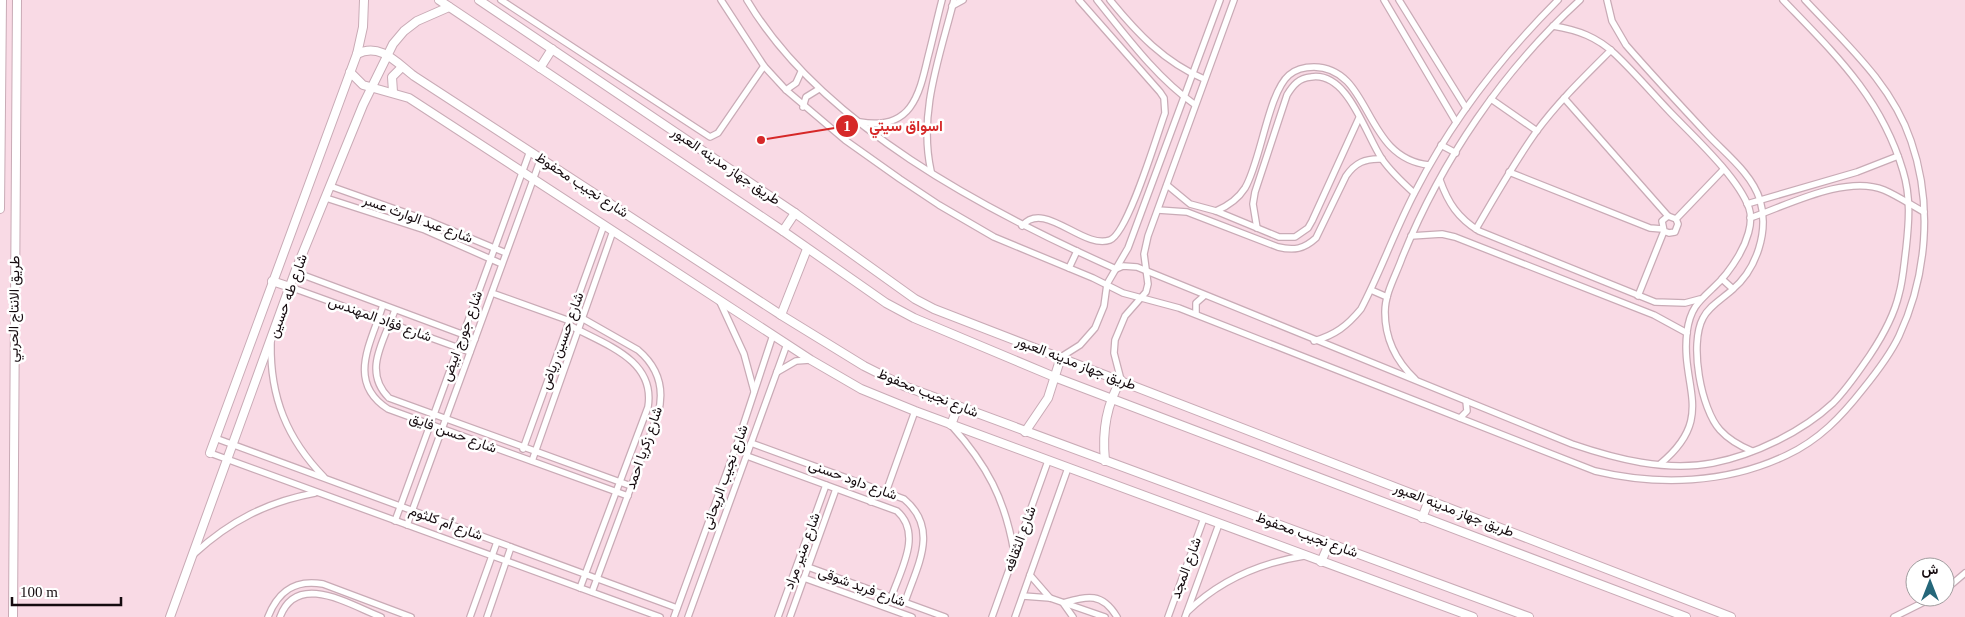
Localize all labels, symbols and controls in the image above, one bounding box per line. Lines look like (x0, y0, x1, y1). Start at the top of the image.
callout: اسواق سيتي (834, 111, 953, 141)
text: 1 (843, 118, 851, 134)
text: اسواق سيتي (869, 118, 943, 139)
street label: طريق جهاز مدينه العبور (668, 124, 783, 209)
street label: شارع نجيب محفوظ (531, 149, 631, 223)
street label: شارع عبد الوارث عسر (359, 192, 475, 249)
street label: شارع طه حسين (266, 252, 313, 341)
street label: طريق الانتاج الحربي (6, 256, 26, 363)
street label: شارع جورج ابيض (439, 289, 488, 384)
street label: شارع حسين رياض (537, 290, 589, 393)
street label: شارع فؤاد المهندس (325, 293, 434, 347)
street label: طريق جهاز مدينه العبور (1013, 333, 1138, 394)
street label: شارع نجيب محفوظ (874, 366, 981, 423)
street label: شارع زكريا احمد (623, 405, 668, 492)
street label: شارع حسن فايق (406, 410, 499, 459)
street label: شارع نجيب الريحانى (699, 423, 754, 532)
street label: شارع داود حسنى (806, 457, 899, 506)
street label: طريق جهاز مدينه العبور (1391, 480, 1516, 541)
street label: شارع أم كلثوم (406, 503, 485, 546)
street label: شارع الثقافه (1001, 504, 1042, 575)
street label: شارع نجيب محفوظ (1253, 510, 1360, 563)
street label: شارع منير مراد (781, 511, 826, 592)
street label: شارع المجد (1168, 535, 1207, 602)
north arrow (1905, 557, 1955, 607)
text: ش (1922, 562, 1939, 578)
street label: شارع فريد شوقى (815, 564, 908, 613)
scale bar (12, 574, 121, 606)
text: 100 m (20, 584, 58, 600)

